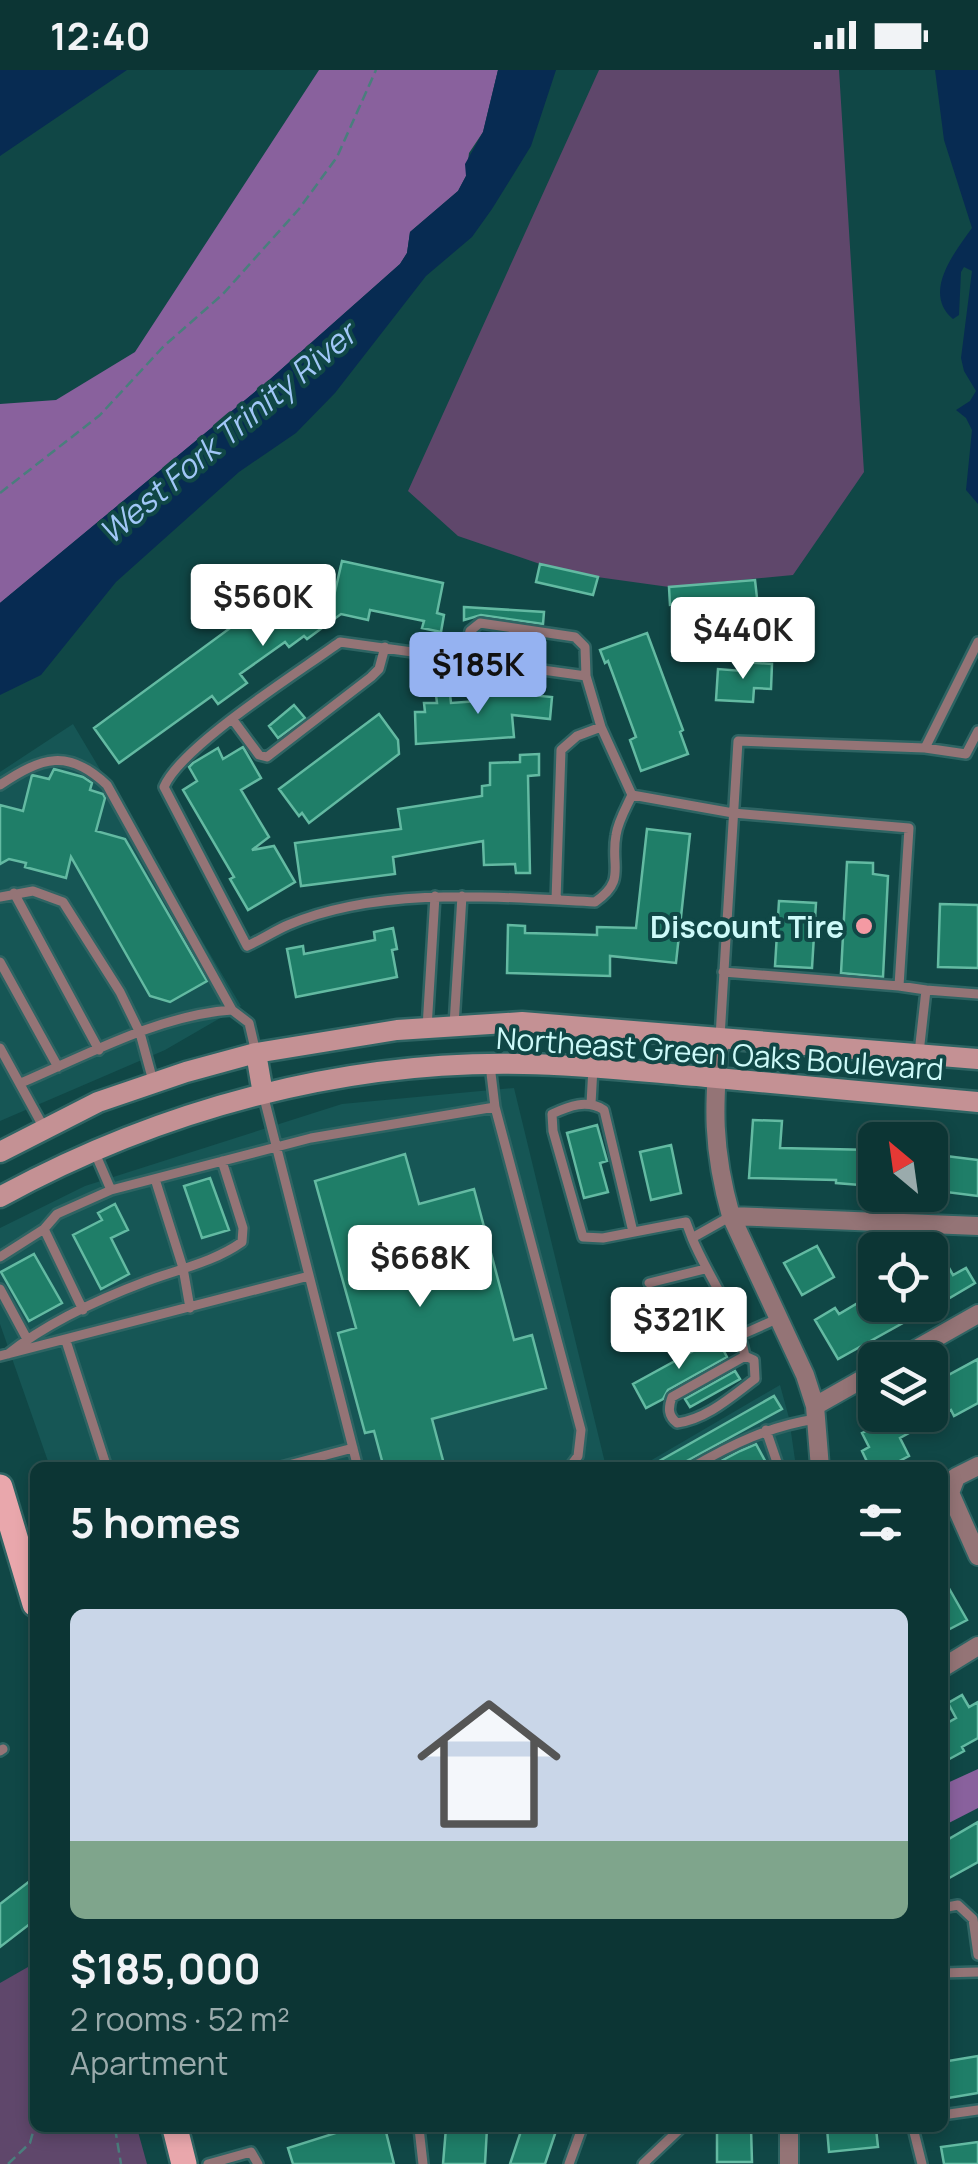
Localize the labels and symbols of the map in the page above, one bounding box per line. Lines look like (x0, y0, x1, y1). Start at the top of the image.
water label: West Fork Trinity River (89, 309, 368, 554)
pin: $560K (193, 564, 333, 649)
pin: $440K (673, 597, 813, 682)
pin: $185K (408, 632, 548, 717)
place label: Discount Tire (650, 906, 844, 947)
marker: Discount Tire (853, 915, 875, 937)
street label: Northeast Green Oaks Boulevard (495, 1017, 945, 1089)
north arrow (858, 1122, 948, 1212)
pin: $668K (350, 1225, 490, 1310)
pin: $321K (609, 1287, 749, 1372)

